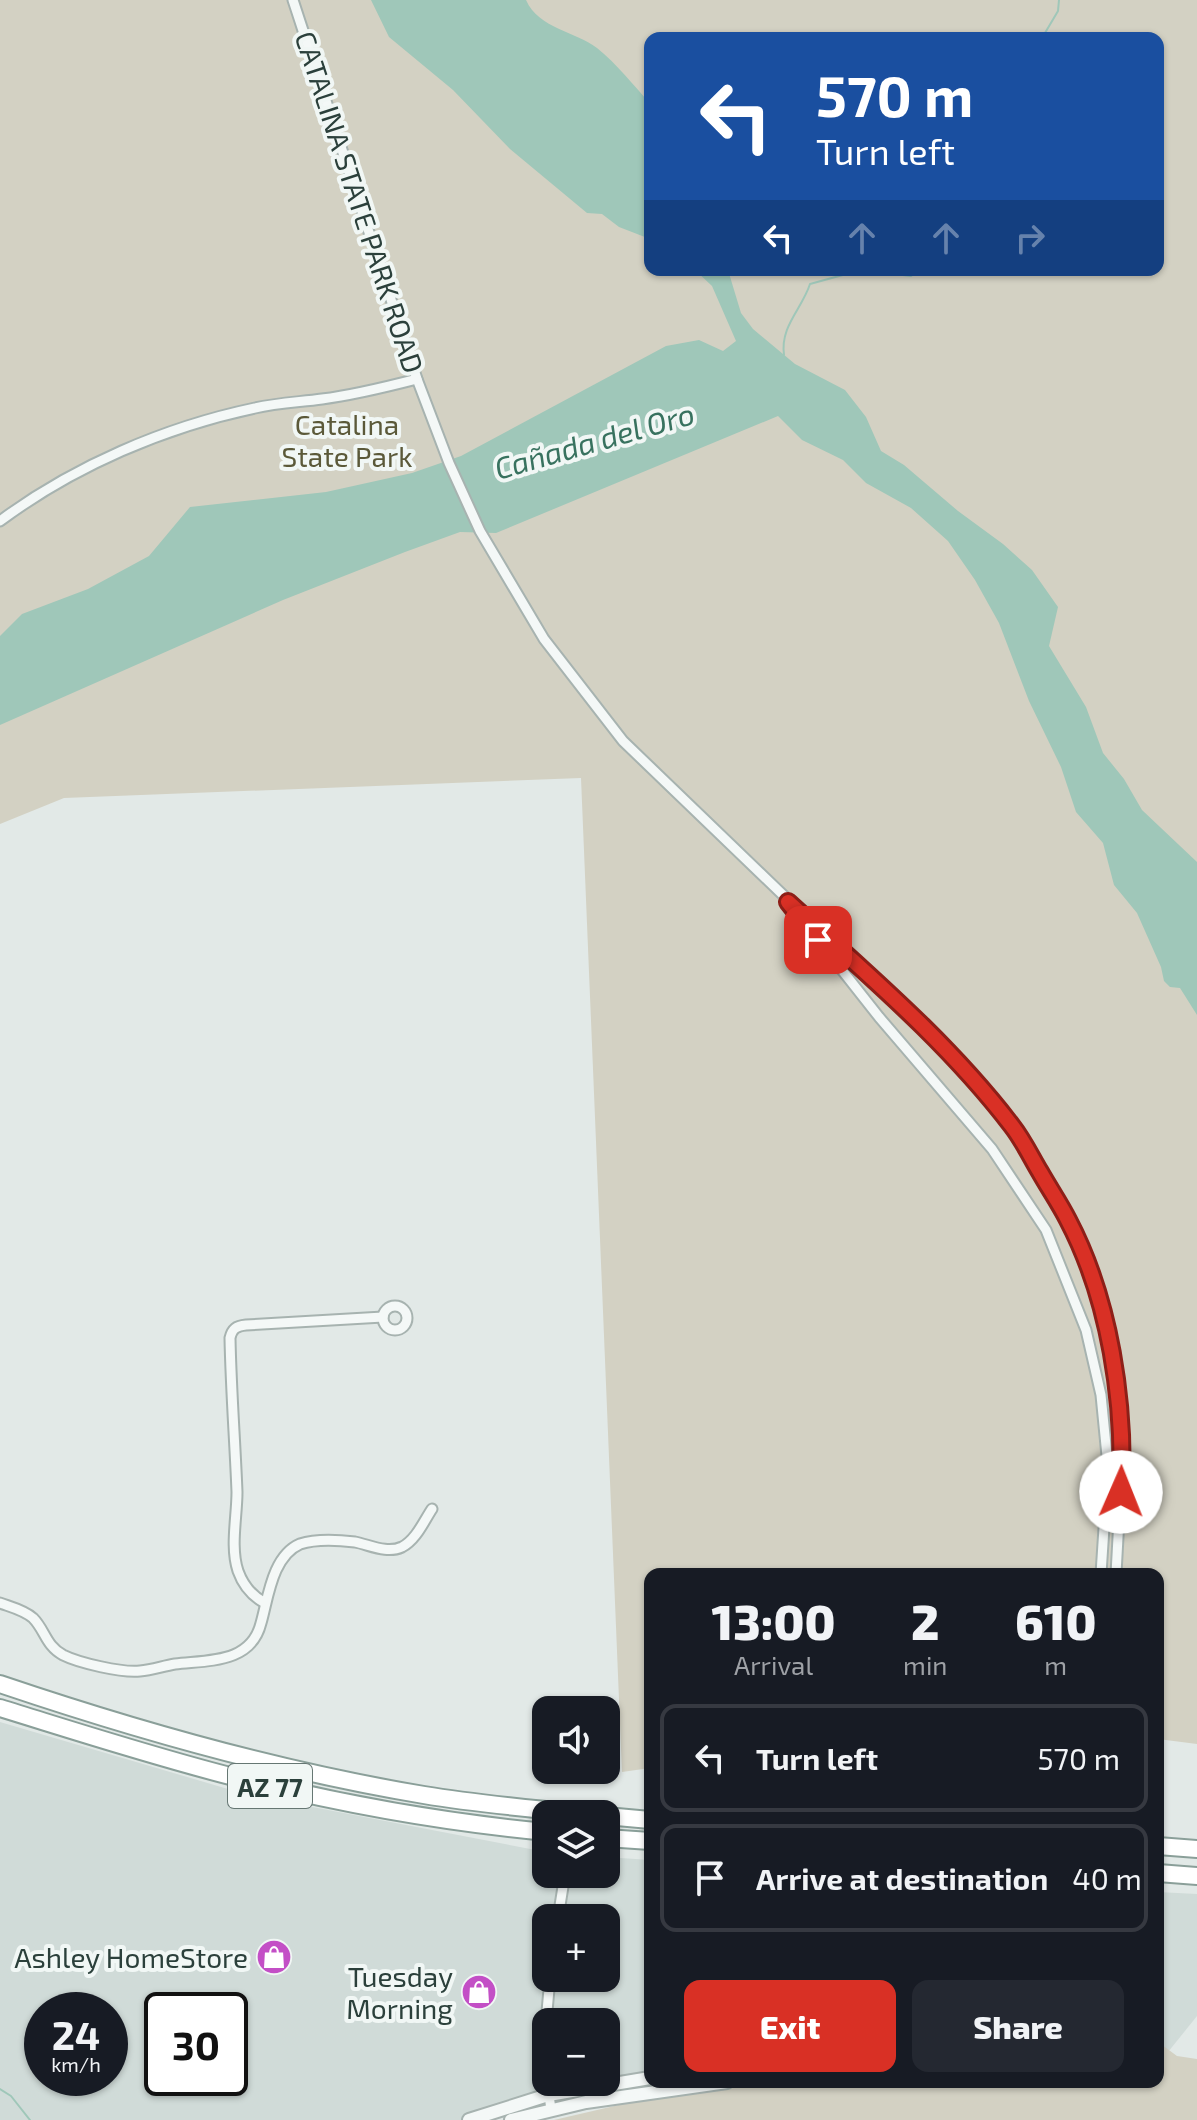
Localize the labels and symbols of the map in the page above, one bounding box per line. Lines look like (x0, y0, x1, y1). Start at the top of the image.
street label: CATALINA STATE PARK ROAD (289, 27, 431, 377)
water label: Cañada del Oro (490, 394, 698, 486)
park label: Catalina State Park (282, 407, 412, 473)
pin (784, 906, 852, 974)
position arrow (1079, 1450, 1163, 1534)
road number: AZ 77 (228, 1764, 312, 1808)
shop icon: Ashley HomeStore (255, 1938, 293, 1976)
place label: Ashley HomeStore (14, 1940, 248, 1974)
place label: Tuesday Morning (346, 1959, 453, 2025)
shop icon: Tuesday Morning (460, 1973, 498, 2011)
speed limit sign: 30 (144, 1992, 248, 2096)

